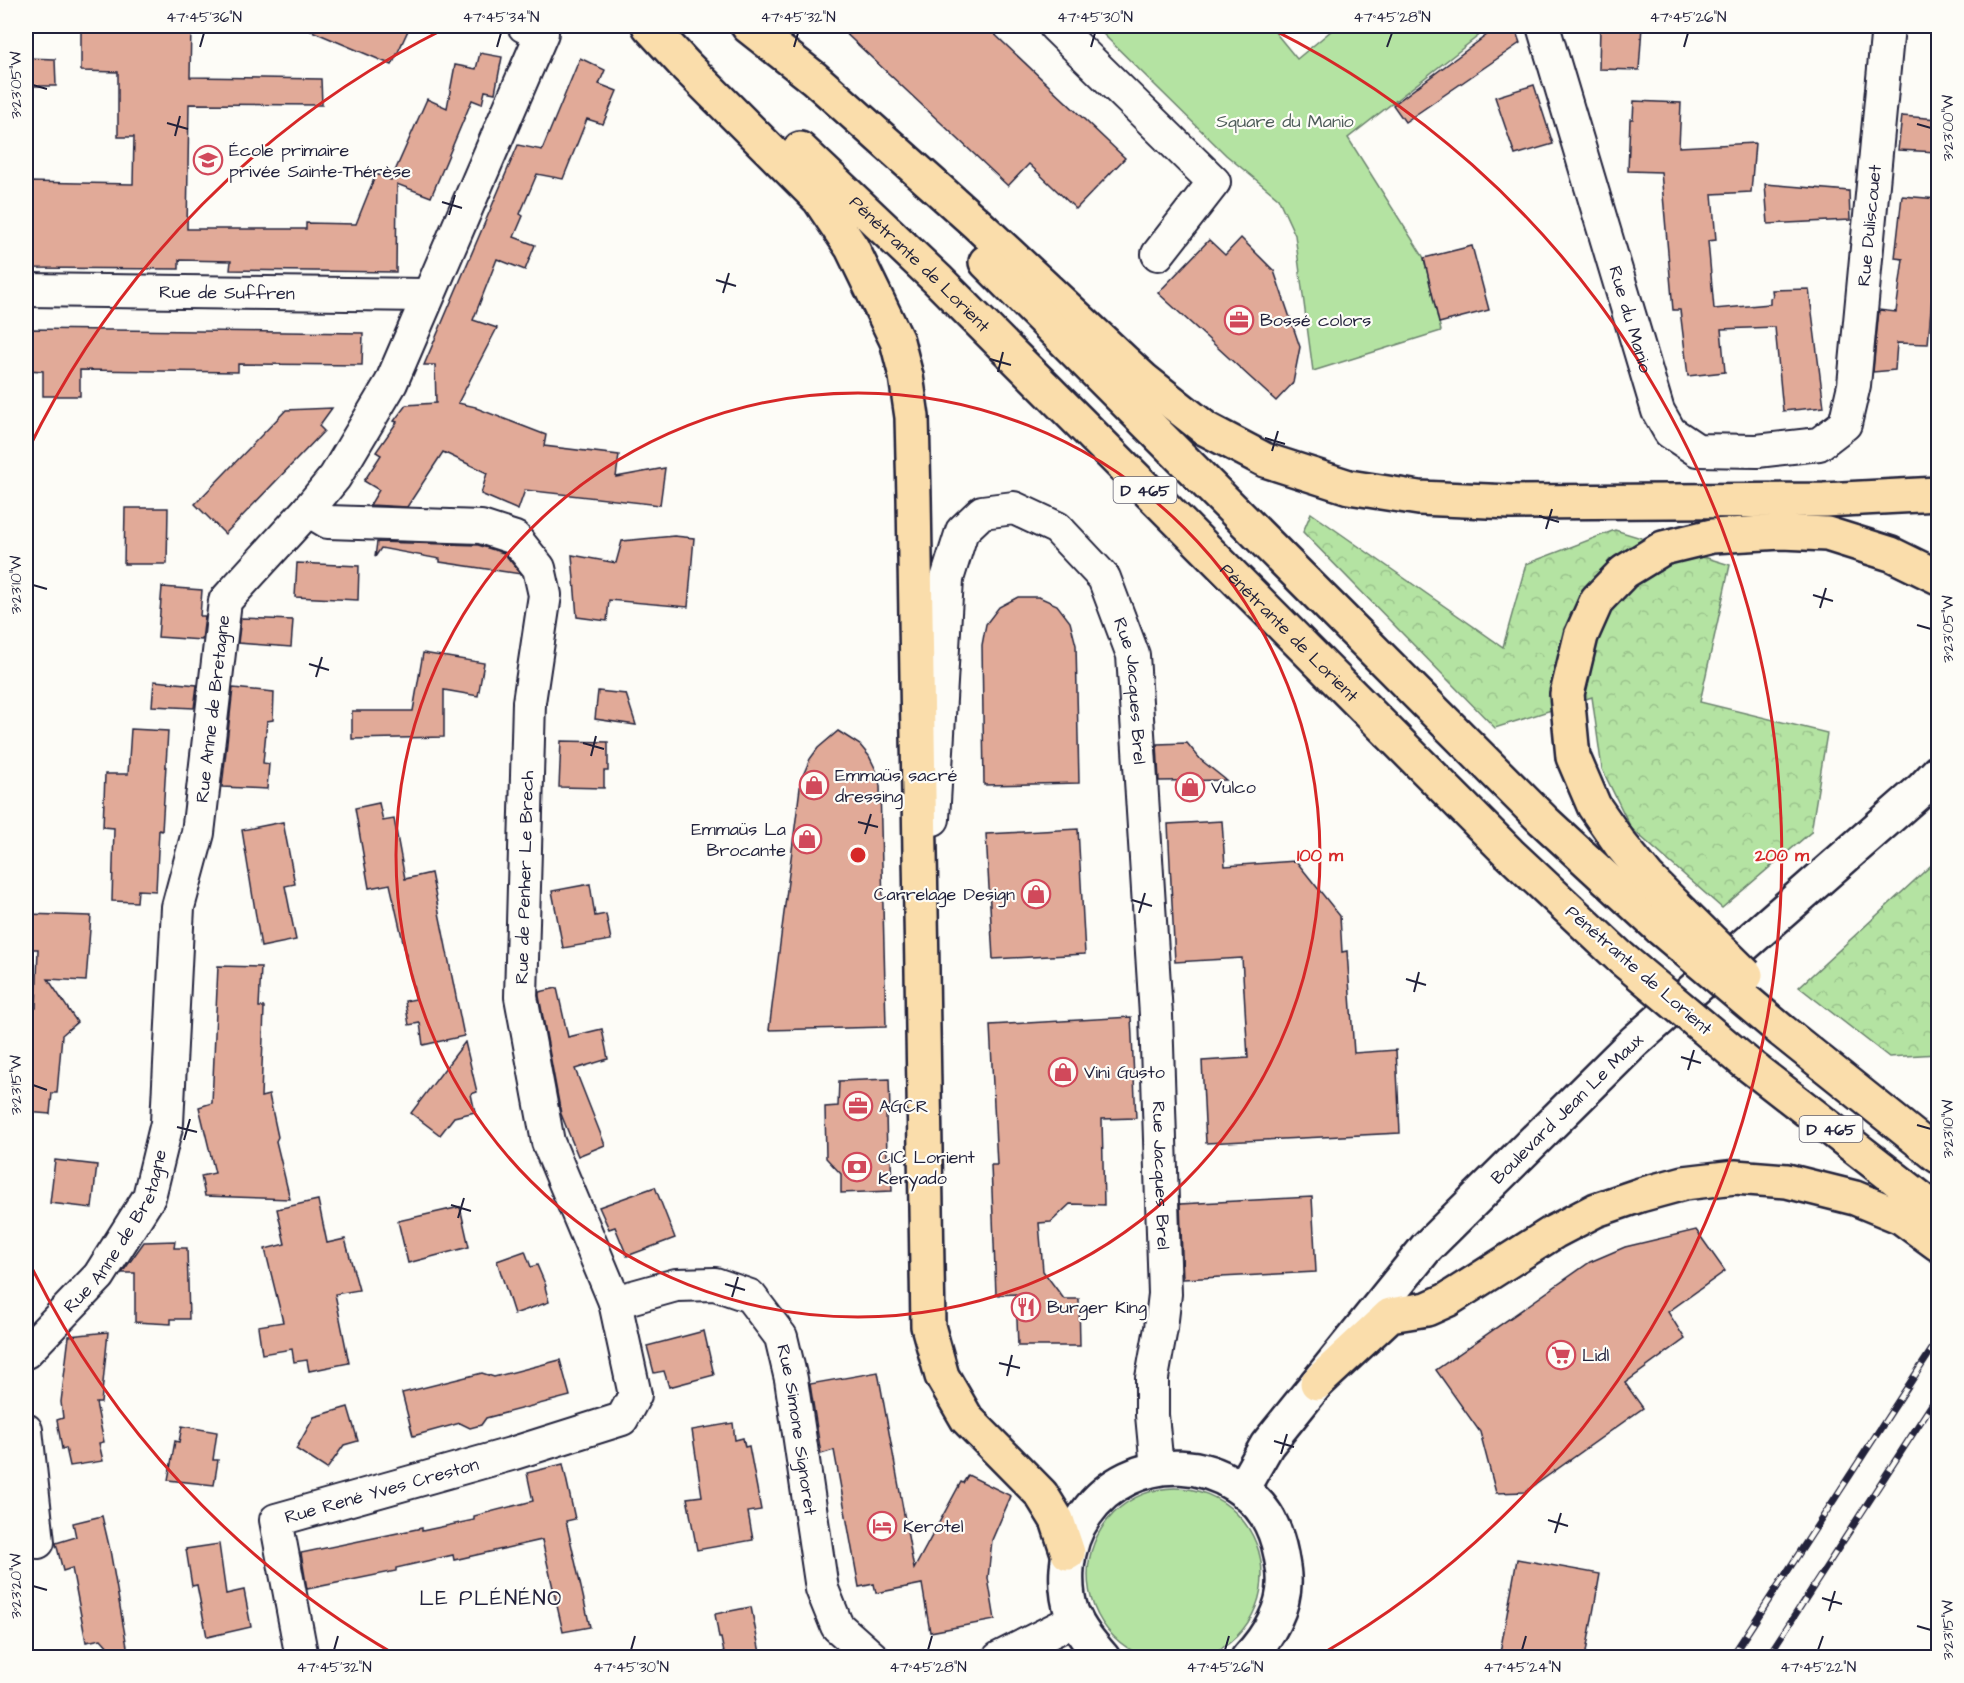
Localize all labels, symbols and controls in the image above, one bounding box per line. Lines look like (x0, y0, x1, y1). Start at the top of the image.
text: 47°45'36"N (166, 7, 242, 28)
text: 47°45'34"N (463, 7, 539, 28)
text: 47°45'32"N (760, 7, 836, 28)
text: 47°45'30"N (1057, 7, 1133, 28)
text: 47°45'28"N (1353, 7, 1431, 28)
text: 47°45'26"N (1650, 7, 1726, 28)
text: 3°23'05"W (6, 51, 27, 119)
text: 3°23'00"W (1938, 95, 1959, 161)
park label: Square du Manio (1216, 109, 1354, 134)
place label: École primaire privée Sainte-Thérèse (229, 138, 411, 184)
school or university icon: École primaire privée Sainte-Thérèse (192, 144, 224, 176)
street label: Rue Duliscouet (1851, 163, 1888, 287)
street label: Pénétrante de Lorient (844, 190, 996, 339)
street label: Rue du Manio (1602, 263, 1658, 376)
street label: Rue de Suffren (159, 280, 295, 306)
office icon: Bossé colors (1223, 304, 1255, 336)
place label: Bossé colors (1260, 308, 1371, 333)
road number: D 465 (1114, 477, 1176, 503)
text: 3°23'10"W (6, 556, 27, 614)
street label: Pénétrante de Lorient (1214, 558, 1364, 709)
text: 3°23'05"W (1938, 595, 1959, 663)
street label: Rue Anne de Bretagne (190, 613, 236, 804)
street label: Rue Jacques Brel (1107, 614, 1152, 765)
place label: Emmaüs sacré dressing (835, 763, 958, 810)
shop icon: Emmaüs sacré dressing (798, 769, 830, 801)
street label: Rue de Penher Le Brech (509, 770, 540, 984)
shop icon: Vulco (1174, 771, 1206, 803)
place label: Vulco (1211, 775, 1256, 800)
place label: Emmaüs La Brocante (691, 817, 786, 863)
shop icon: Emmaüs La Brocante (791, 823, 823, 855)
text: 100 m (1297, 843, 1344, 868)
text: 200 m (1754, 843, 1810, 868)
centre of rings (848, 845, 868, 865)
shop icon: Carrelage Design (1020, 878, 1052, 910)
place label: Carrelage Design (874, 882, 1015, 908)
street label: Pénétrante de Lorient (1560, 900, 1718, 1042)
street label: Boulevard Jean Le Maux (1485, 1027, 1649, 1190)
text: 3°23'15"W (6, 1055, 27, 1115)
shop icon: Vini Gusto (1047, 1056, 1079, 1088)
place label: Vini Gusto (1084, 1060, 1165, 1085)
office icon: AGCR (842, 1090, 874, 1122)
place label: AGCR (879, 1094, 929, 1119)
text: 3°23'10"W (1938, 1100, 1959, 1158)
street label: Rue Jacques Brel (1146, 1101, 1176, 1250)
road number: D 465 (1800, 1116, 1862, 1142)
place label: CIC Lorient Keryado (878, 1145, 975, 1192)
street label: Rue Anne de Bretagne (58, 1147, 173, 1319)
bank icon: CIC Lorient Keryado (841, 1151, 873, 1183)
restaurant icon: Burger King (1010, 1291, 1042, 1323)
place label: Burger King (1047, 1295, 1147, 1321)
supermarket icon: Lidl (1545, 1339, 1577, 1371)
street label: Rue Simone Signoret (770, 1342, 823, 1518)
place label: Lidl (1582, 1343, 1609, 1368)
street label: Rue René Yves Creston (282, 1452, 481, 1530)
hotel icon: Kerotel (866, 1510, 898, 1542)
place label: Kerotel (903, 1514, 964, 1539)
text: 3°23'20"W (6, 1553, 27, 1619)
district label: LE PLÉNÉNO (419, 1584, 563, 1613)
text: 3°23'15"W (1938, 1600, 1959, 1660)
text: 47°45'32"N (296, 1657, 372, 1678)
text: 47°45'30"N (593, 1657, 669, 1678)
text: 47°45'28"N (889, 1657, 967, 1678)
text: 47°45'26"N (1187, 1657, 1263, 1678)
text: 47°45'24"N (1483, 1657, 1561, 1678)
text: 47°45'22"N (1780, 1657, 1856, 1678)

